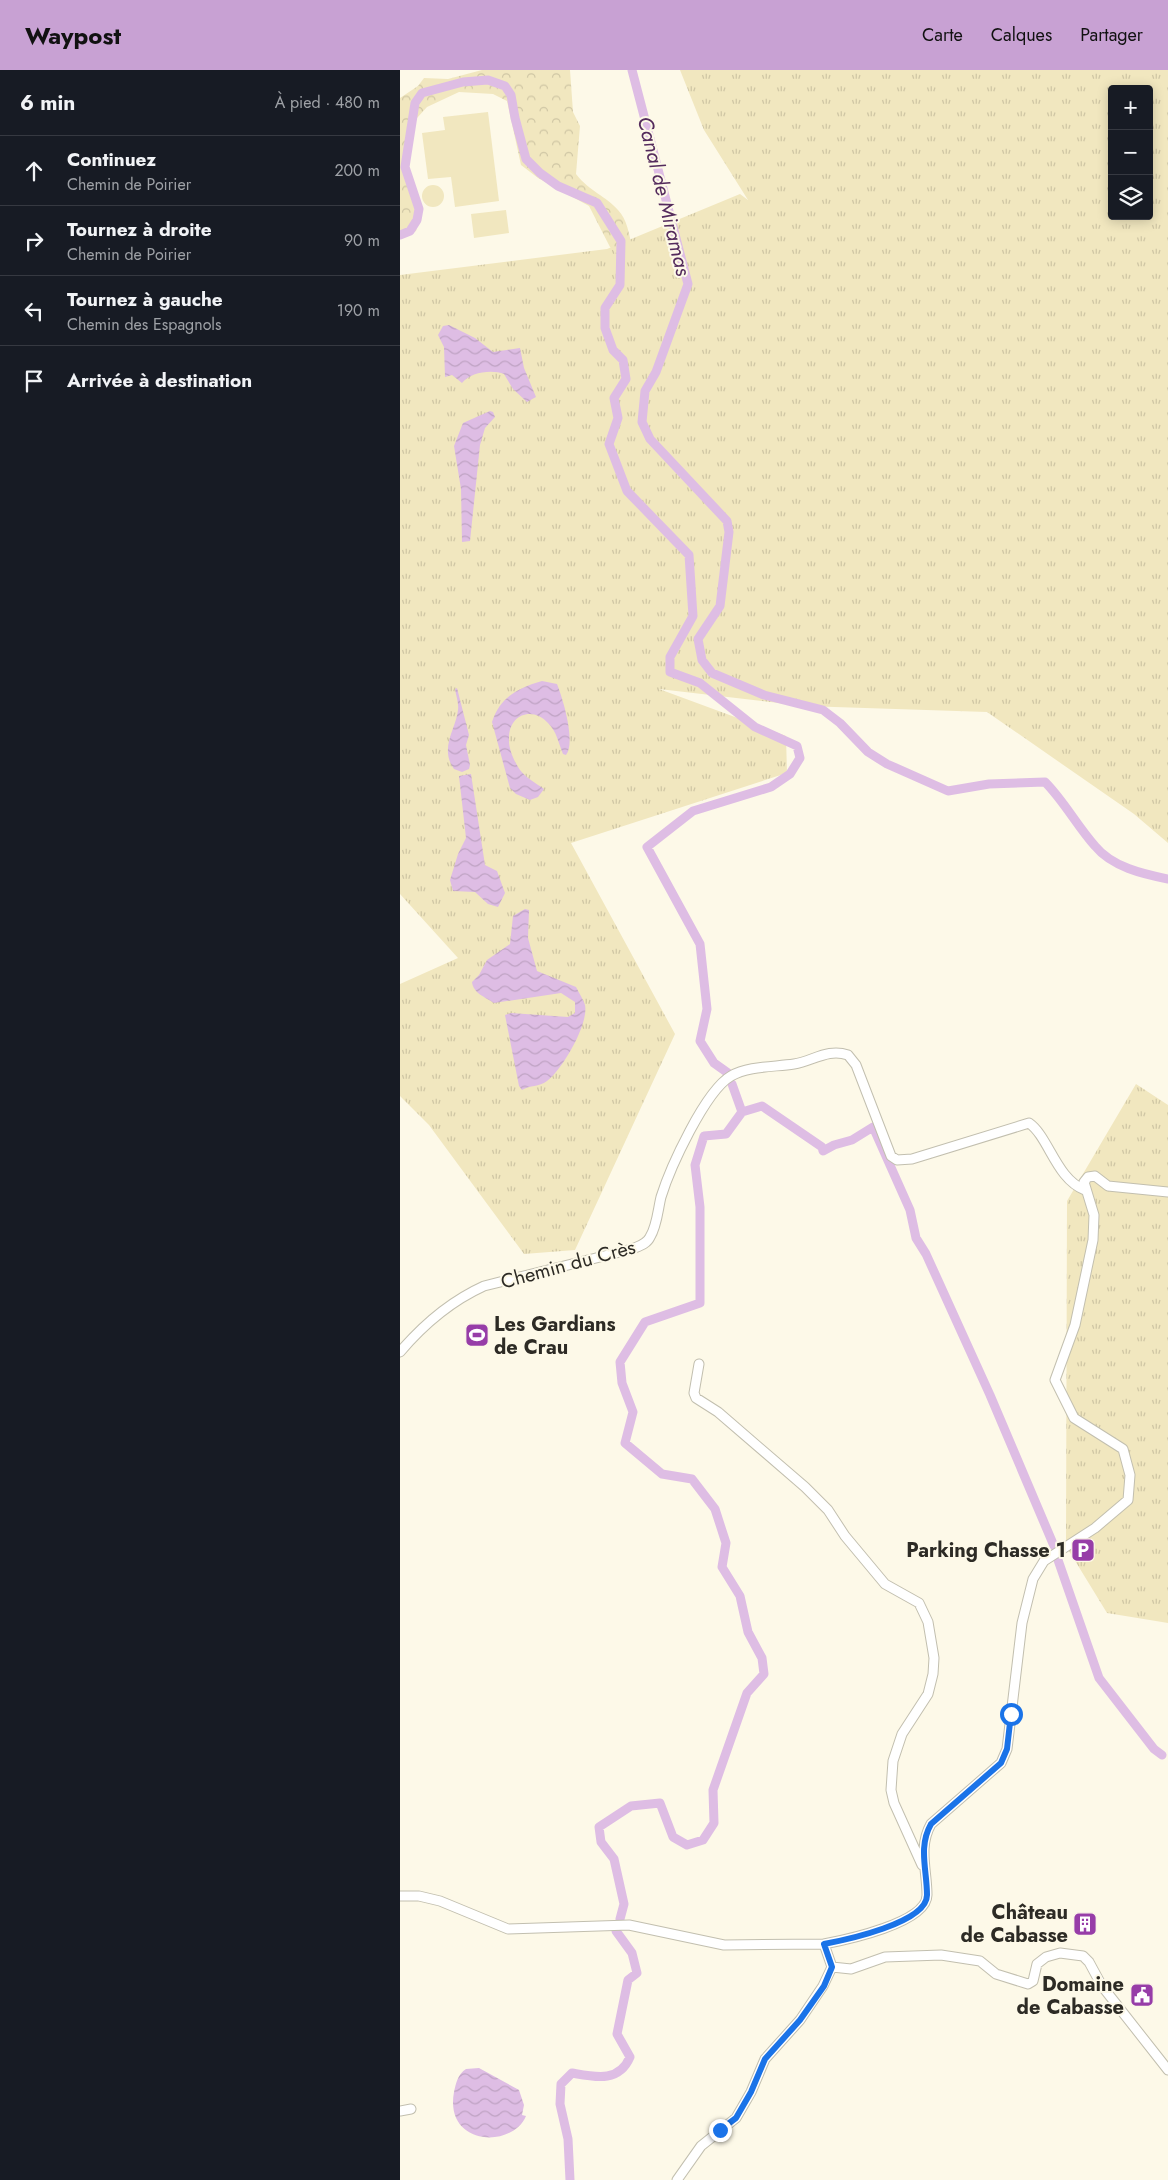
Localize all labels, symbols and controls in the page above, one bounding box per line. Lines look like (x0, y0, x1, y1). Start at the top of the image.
text: Waypost (25, 18, 121, 53)
text: Carte (922, 22, 963, 48)
text: Calques (991, 22, 1052, 48)
text: Partager (1080, 22, 1143, 48)
map controls (1108, 85, 1153, 220)
button: + (1108, 85, 1153, 130)
text: 6 min (20, 88, 75, 118)
text: À pied · 480 m (275, 91, 380, 114)
water label: Canal de Miramas (630, 113, 699, 280)
button: − (1108, 130, 1153, 175)
text: Continuez (67, 146, 156, 173)
icon: ahead (20, 157, 48, 185)
text: 200 m (334, 159, 380, 182)
text: Chemin de Poirier (67, 173, 191, 196)
button: layers (1108, 175, 1153, 220)
text: Tournez à droite (67, 216, 212, 243)
icon: right (20, 227, 48, 255)
text: 90 m (344, 229, 380, 252)
text: Chemin de Poirier (67, 243, 191, 266)
text: Tournez à gauche (67, 286, 223, 313)
icon: left (20, 297, 48, 325)
text: 190 m (337, 299, 380, 322)
text: Chemin des Espagnols (67, 313, 222, 336)
icon: arrive (20, 367, 48, 395)
text: Arrivée à destination (67, 367, 252, 394)
street label: Chemin du Crès (498, 1233, 639, 1296)
place label: Les Gardians de Crau (494, 1310, 616, 1362)
sports icon: Les Gardians de Crau (464, 1322, 490, 1348)
place label: Parking Chasse 1 (906, 1536, 1066, 1565)
parking icon: Parking Chasse 1 (1070, 1537, 1096, 1563)
route start (1000, 1703, 1023, 1726)
place label: Château de Cabasse (961, 1898, 1068, 1950)
building icon: Château de Cabasse (1072, 1911, 1098, 1937)
place label: Domaine de Cabasse (1017, 1970, 1124, 2022)
public building icon: Domaine de Cabasse (1129, 1982, 1155, 2008)
route end (709, 2119, 732, 2142)

